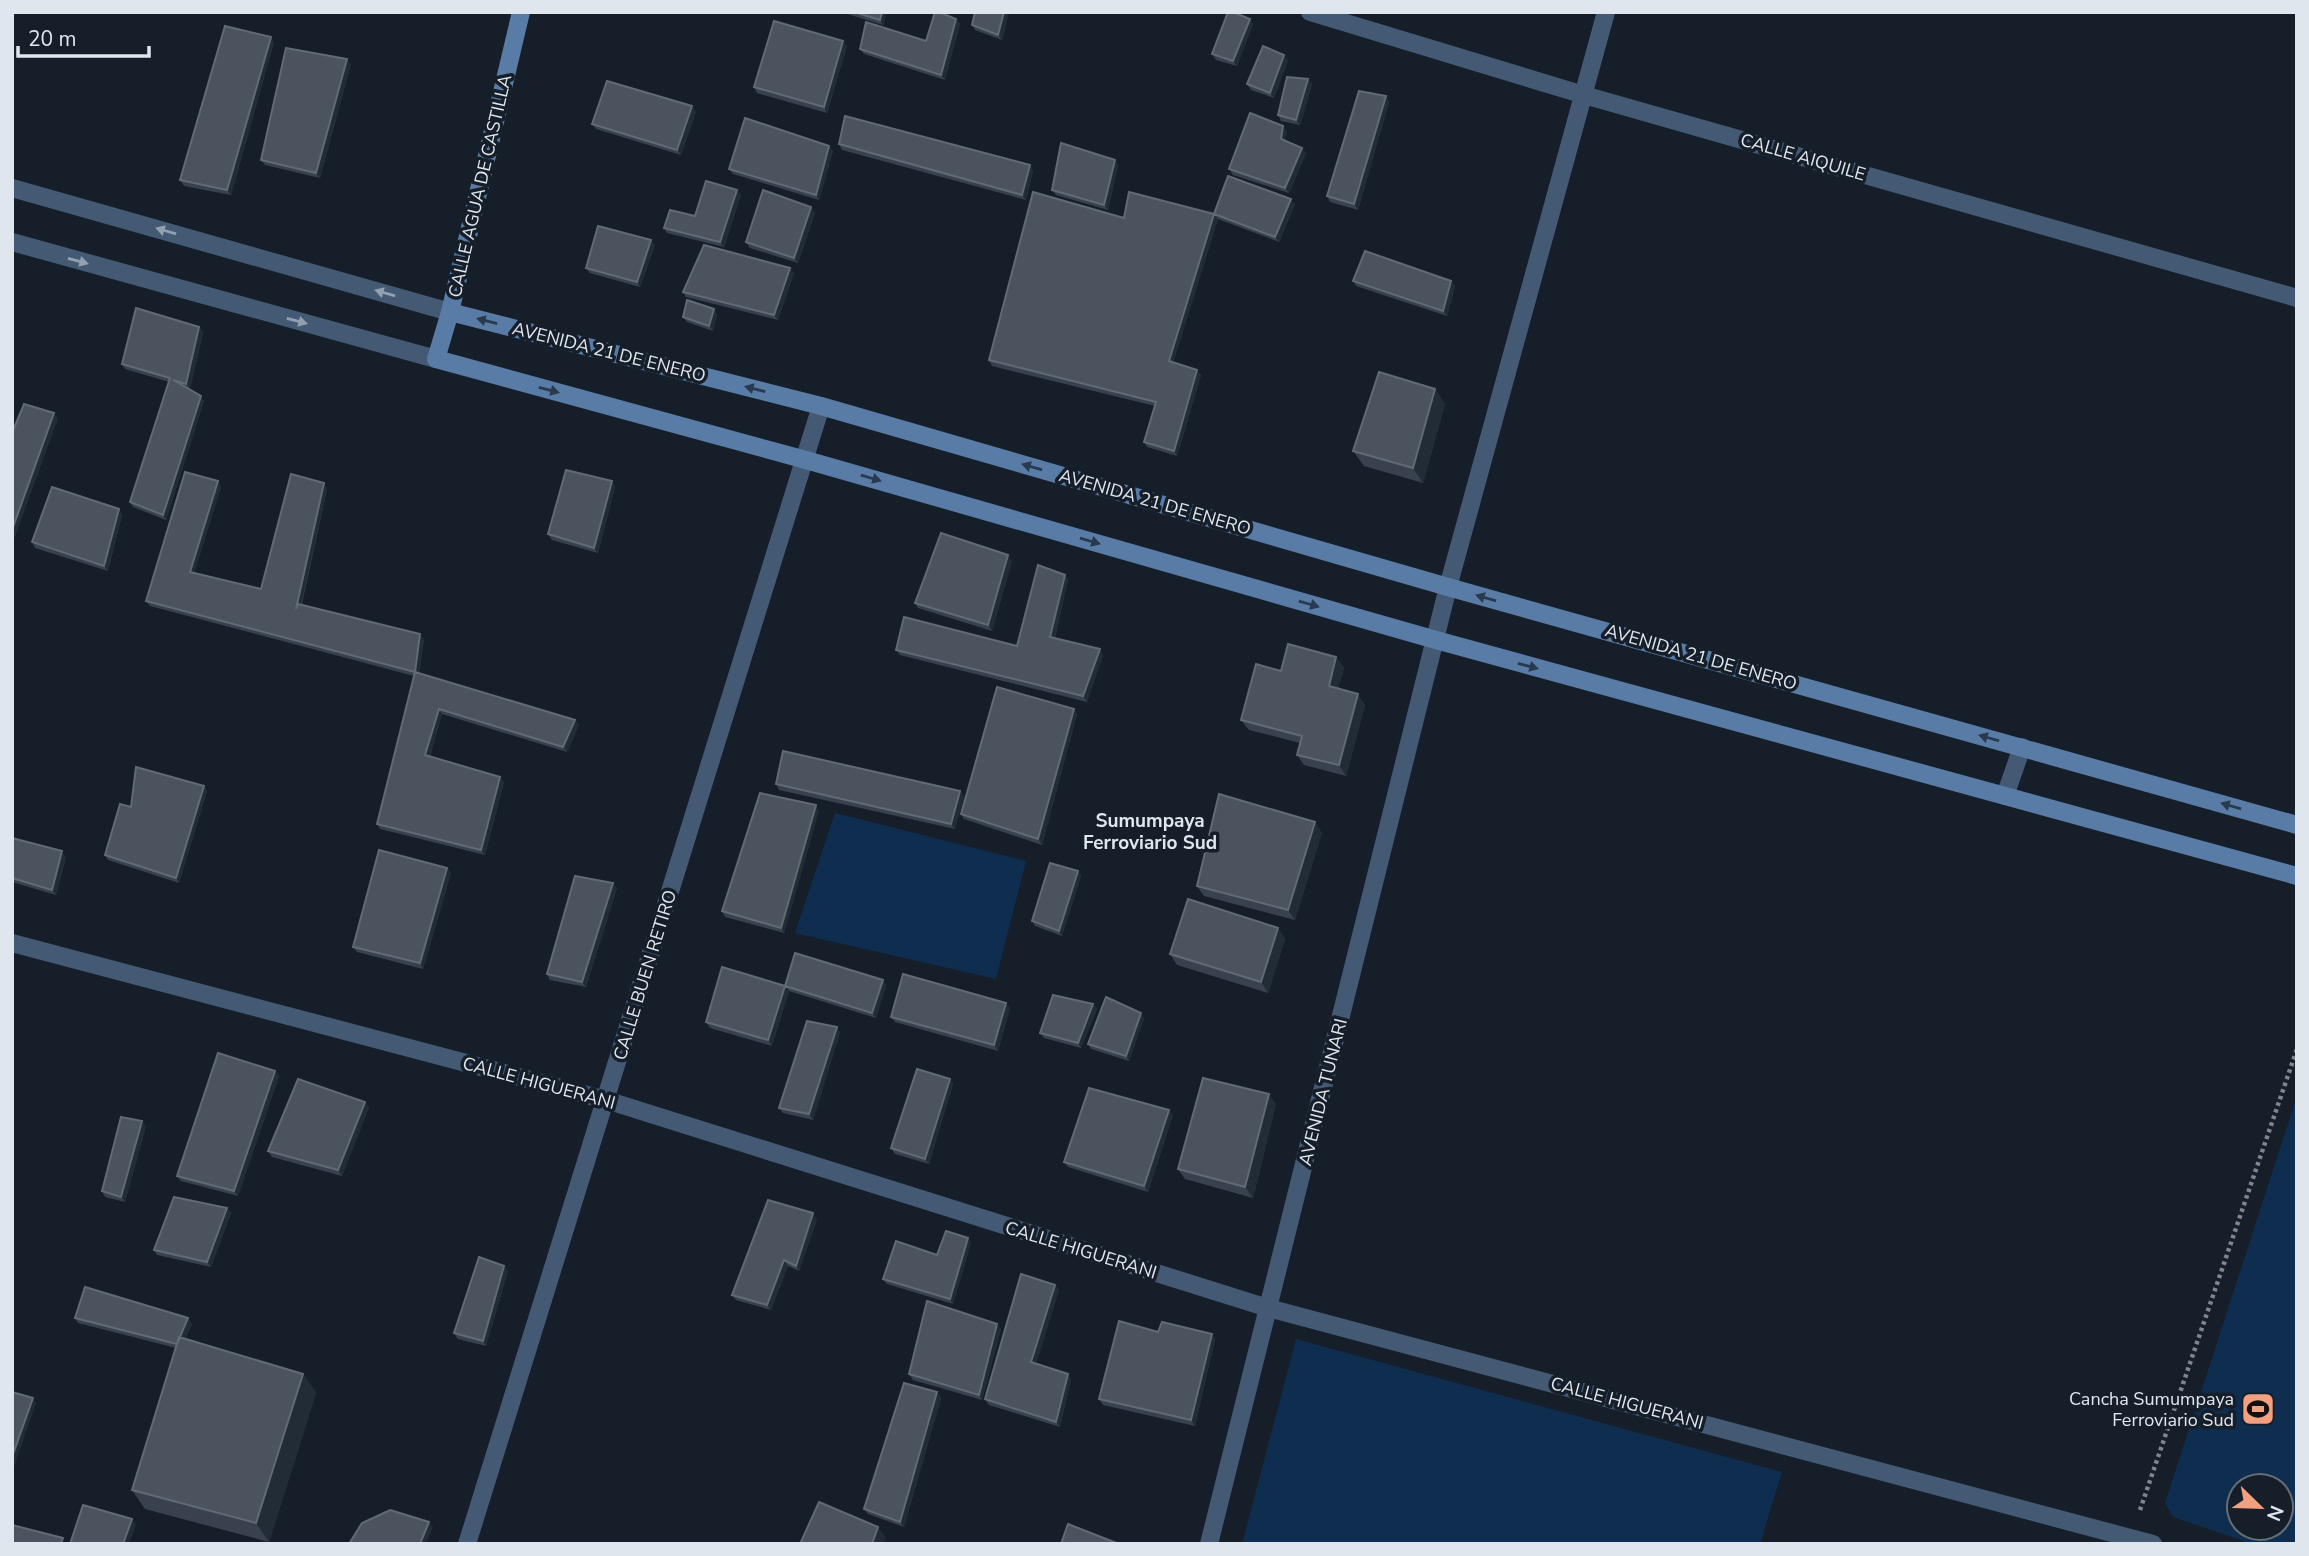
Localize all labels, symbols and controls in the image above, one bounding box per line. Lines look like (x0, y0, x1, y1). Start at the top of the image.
scale bar (18, 14, 149, 58)
text: 20 m (28, 25, 77, 53)
street label: CALLE AGUA DE CASTILLA (443, 72, 517, 300)
street label: CALLE AIQUILE (1738, 128, 1868, 186)
one-way arrow (154, 225, 176, 236)
one-way arrow (68, 256, 89, 266)
one-way arrow (373, 287, 395, 298)
one-way arrow (476, 315, 498, 326)
one-way arrow (287, 316, 309, 327)
street label: AVENIDA 21 DE ENERO (510, 316, 708, 388)
one-way arrow (744, 383, 766, 394)
one-way arrow (539, 385, 561, 396)
one-way arrow (1021, 461, 1042, 471)
street label: AVENIDA 21 DE ENERO (1056, 463, 1254, 541)
one-way arrow (861, 474, 882, 484)
one-way arrow (1080, 537, 1101, 547)
one-way arrow (1475, 592, 1496, 602)
one-way arrow (1298, 599, 1320, 610)
street label: AVENIDA 21 DE ENERO (1602, 618, 1800, 696)
one-way arrow (1517, 661, 1538, 671)
one-way arrow (1978, 732, 1999, 742)
one-way arrow (2220, 800, 2242, 811)
district label: Sumumpaya Ferroviario Sud (1083, 808, 1217, 856)
street label: CALLE BUEN RETIRO (608, 887, 682, 1063)
street label: AVENIDA TUNARI (1293, 1016, 1353, 1168)
street label: CALLE HIGUERANI (460, 1051, 618, 1115)
street label: CALLE HIGUERANI (1002, 1216, 1160, 1284)
street label: CALLE HIGUERANI (1548, 1371, 1706, 1435)
place label: Cancha Sumumpaya Ferroviario Sud (2069, 1387, 2234, 1432)
sports icon: Cancha Sumumpaya Ferroviario Sud (2239, 1390, 2277, 1428)
north arrow (2225, 1472, 2295, 1542)
text: N (2260, 1502, 2289, 1525)

